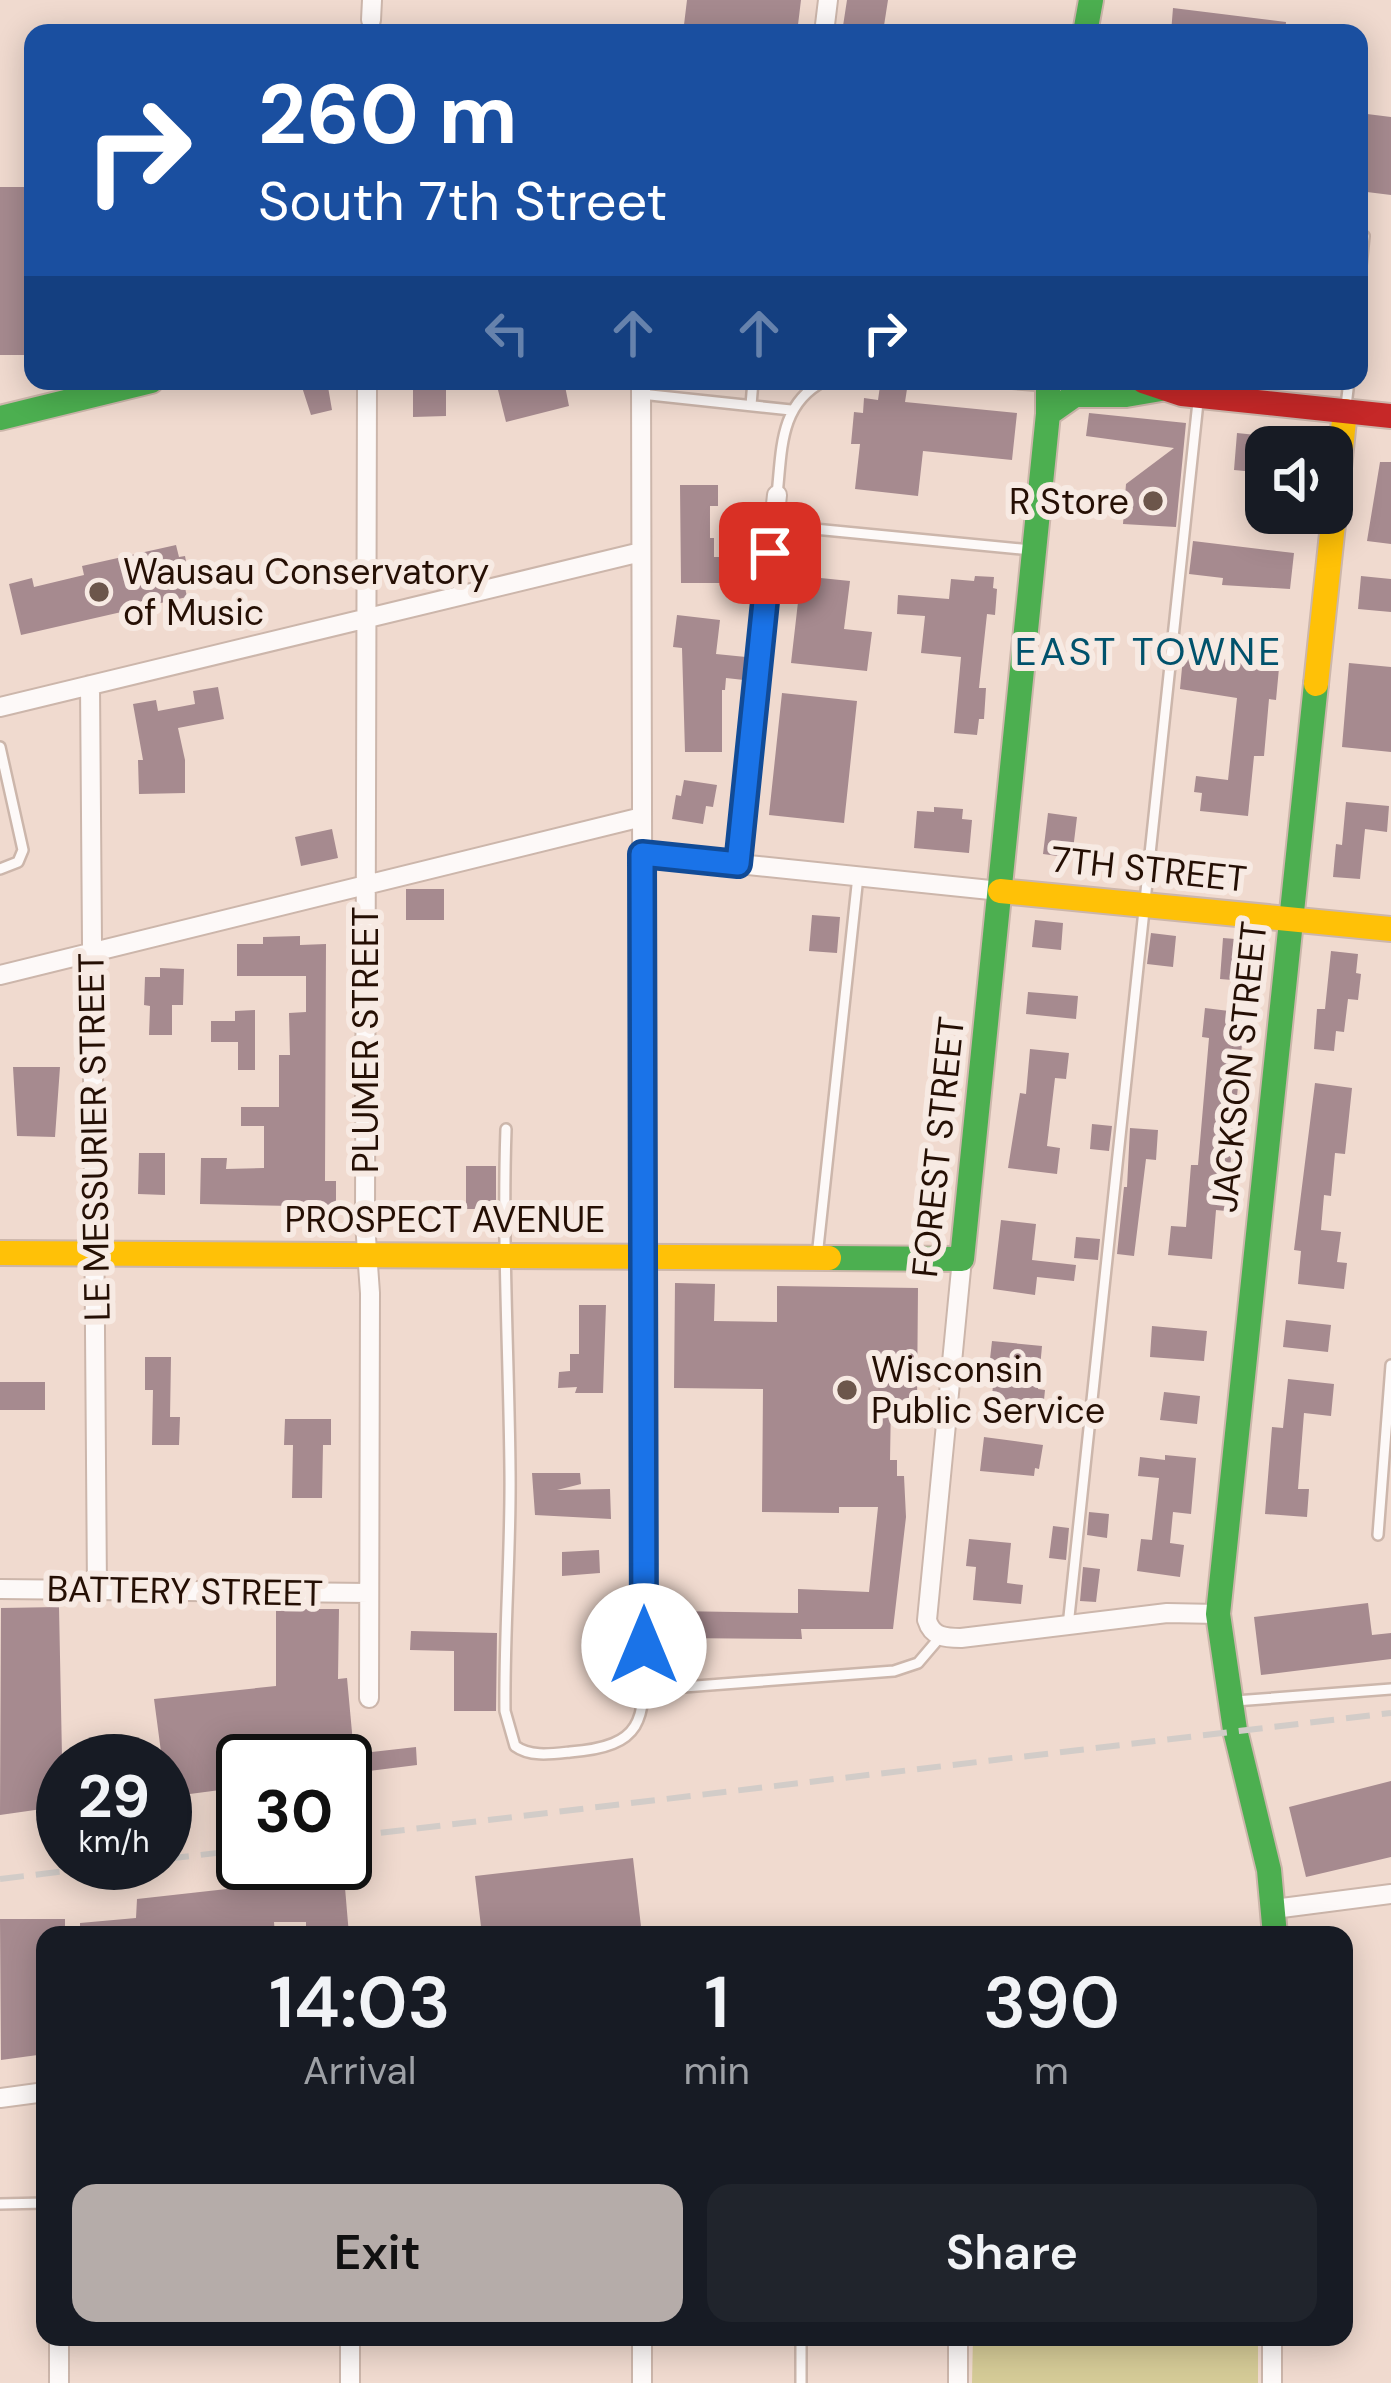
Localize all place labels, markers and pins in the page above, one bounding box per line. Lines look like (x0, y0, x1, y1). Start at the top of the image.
place label: R Store (1009, 478, 1129, 525)
marker: R Store (1140, 488, 1166, 514)
pin (719, 502, 821, 604)
place label: Wausau Conservatory of Music (123, 548, 489, 636)
marker: Wausau Conservatory of Music (86, 579, 112, 605)
place label: Wisconsin Public Service (871, 1346, 1105, 1434)
marker: Wisconsin Public Service (834, 1377, 860, 1403)

